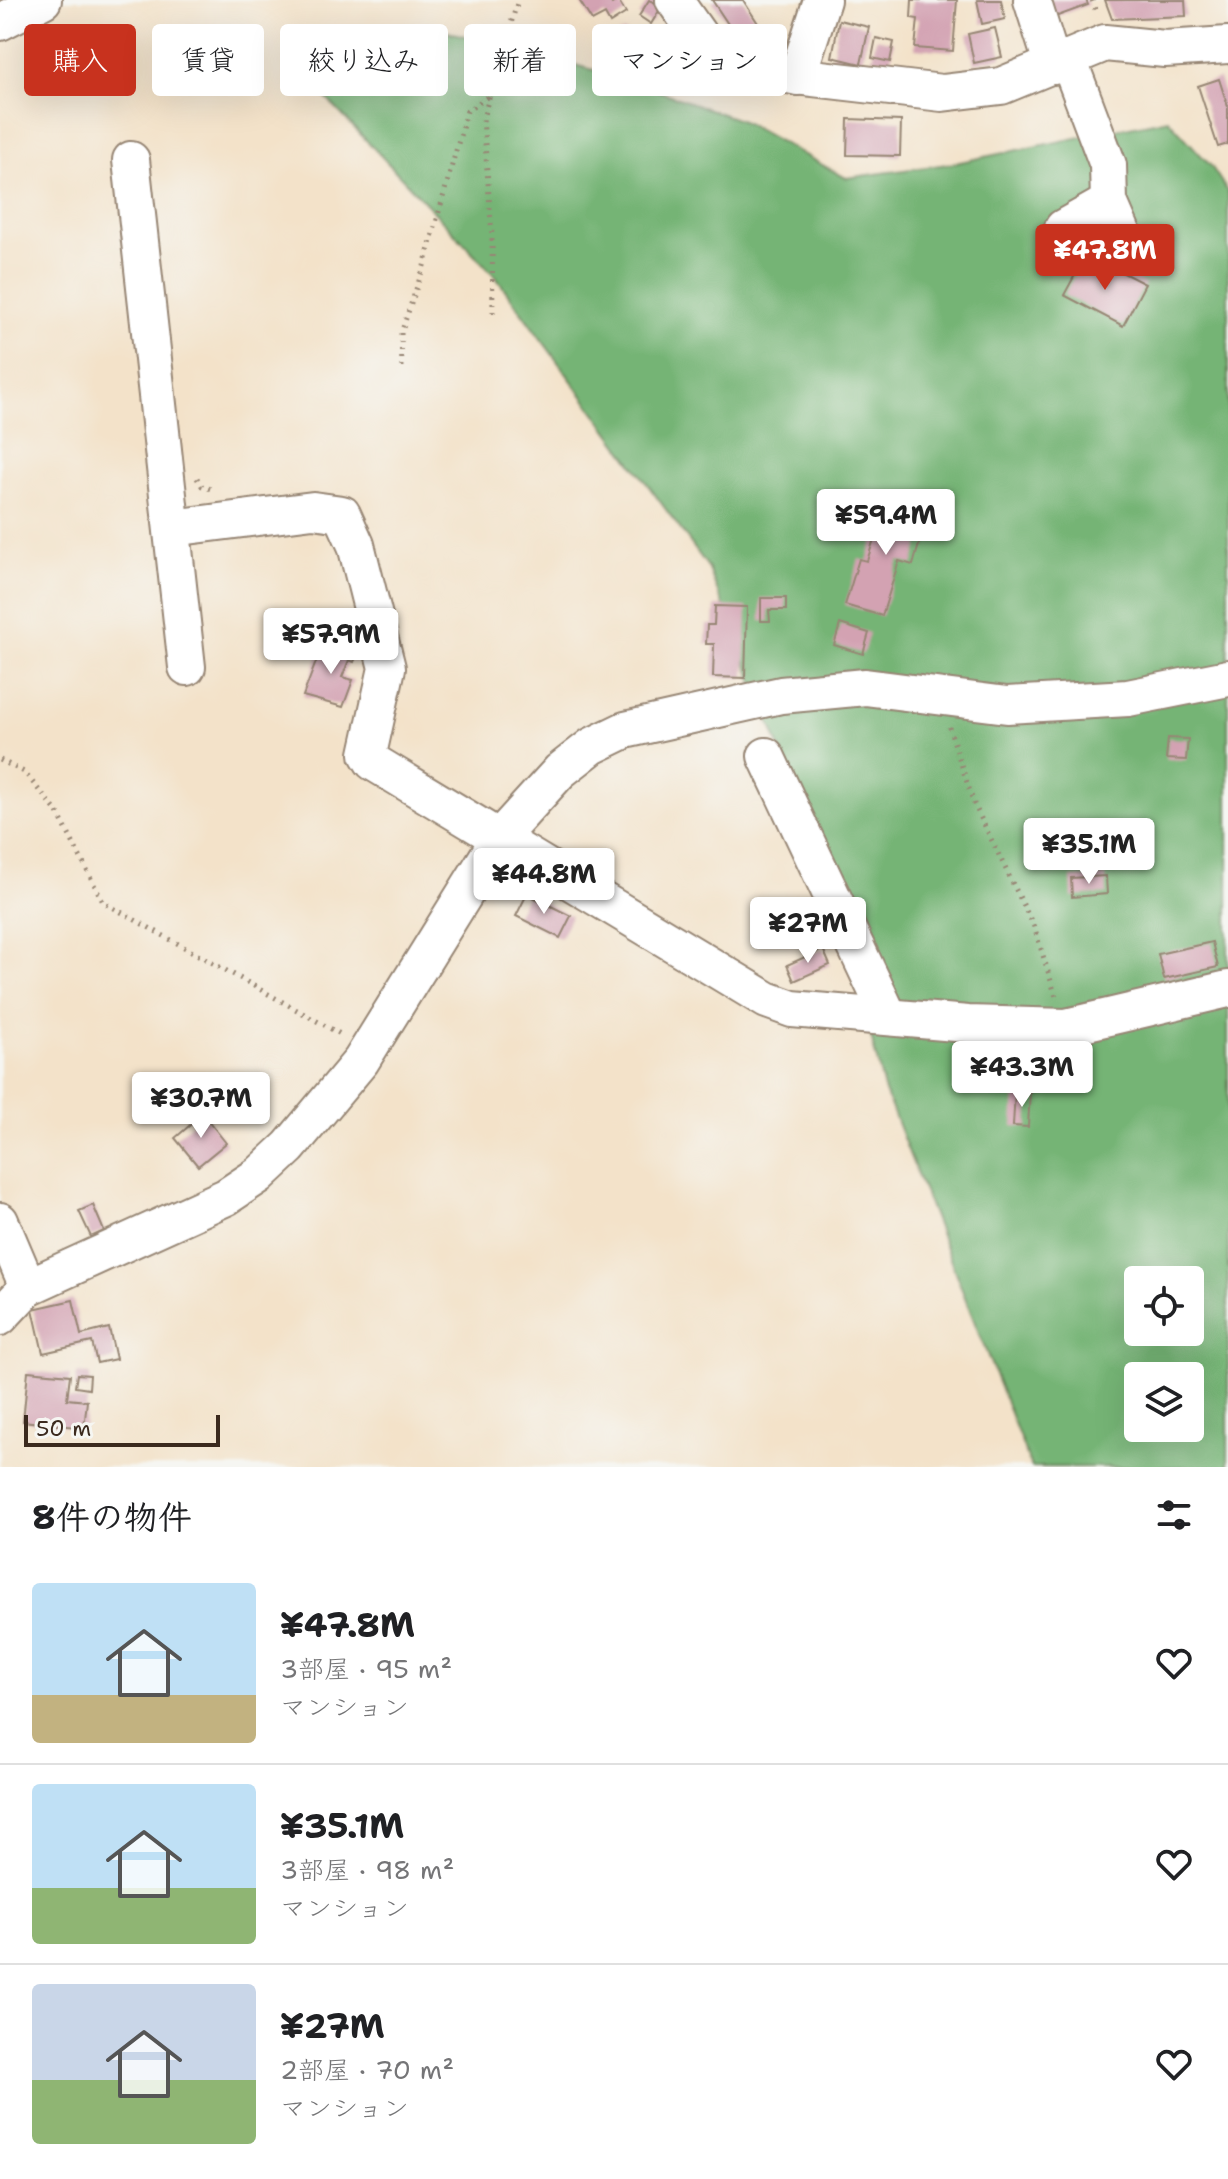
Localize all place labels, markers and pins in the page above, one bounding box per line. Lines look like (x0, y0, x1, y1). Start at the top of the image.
pin: ¥47.8M (1040, 224, 1170, 292)
pin: ¥59.4M (821, 489, 951, 557)
pin: ¥57.9M (266, 608, 396, 676)
pin: ¥35.1M (1024, 818, 1154, 886)
pin: ¥44.8M (479, 848, 609, 916)
pin: ¥27M (761, 897, 855, 965)
pin: ¥43.3M (957, 1041, 1087, 1109)
pin: ¥30.7M (136, 1072, 266, 1140)

